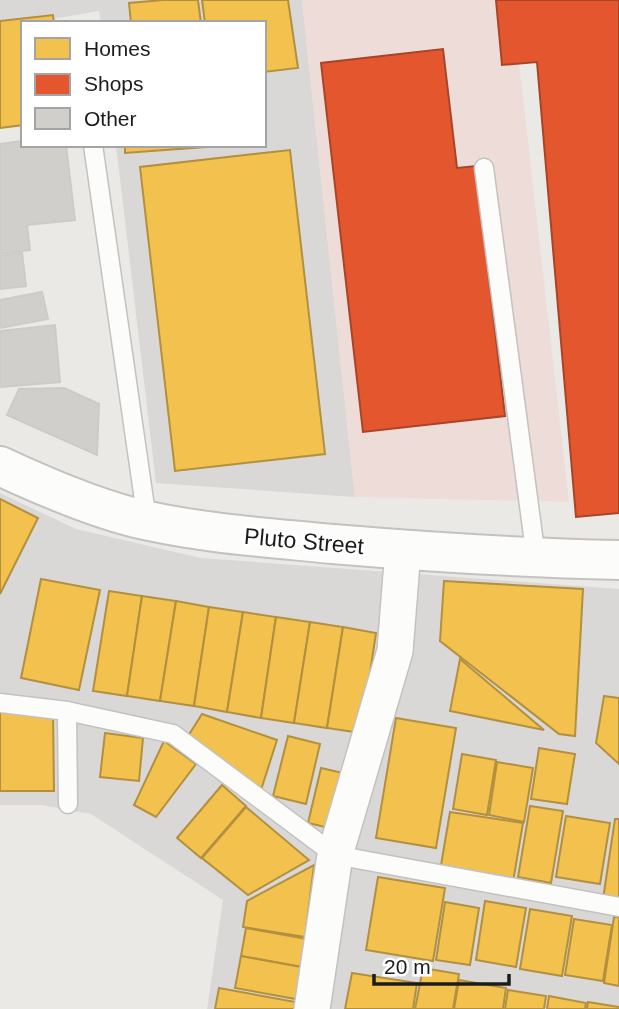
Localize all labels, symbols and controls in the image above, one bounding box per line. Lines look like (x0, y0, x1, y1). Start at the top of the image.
legend (21, 21, 266, 147)
text: Homes (84, 37, 151, 60)
text: Shops (84, 72, 144, 95)
text: Other (84, 107, 137, 130)
street label: Pluto Street (243, 523, 366, 559)
scale bar (374, 942, 509, 986)
text: 20 m (384, 955, 431, 978)

